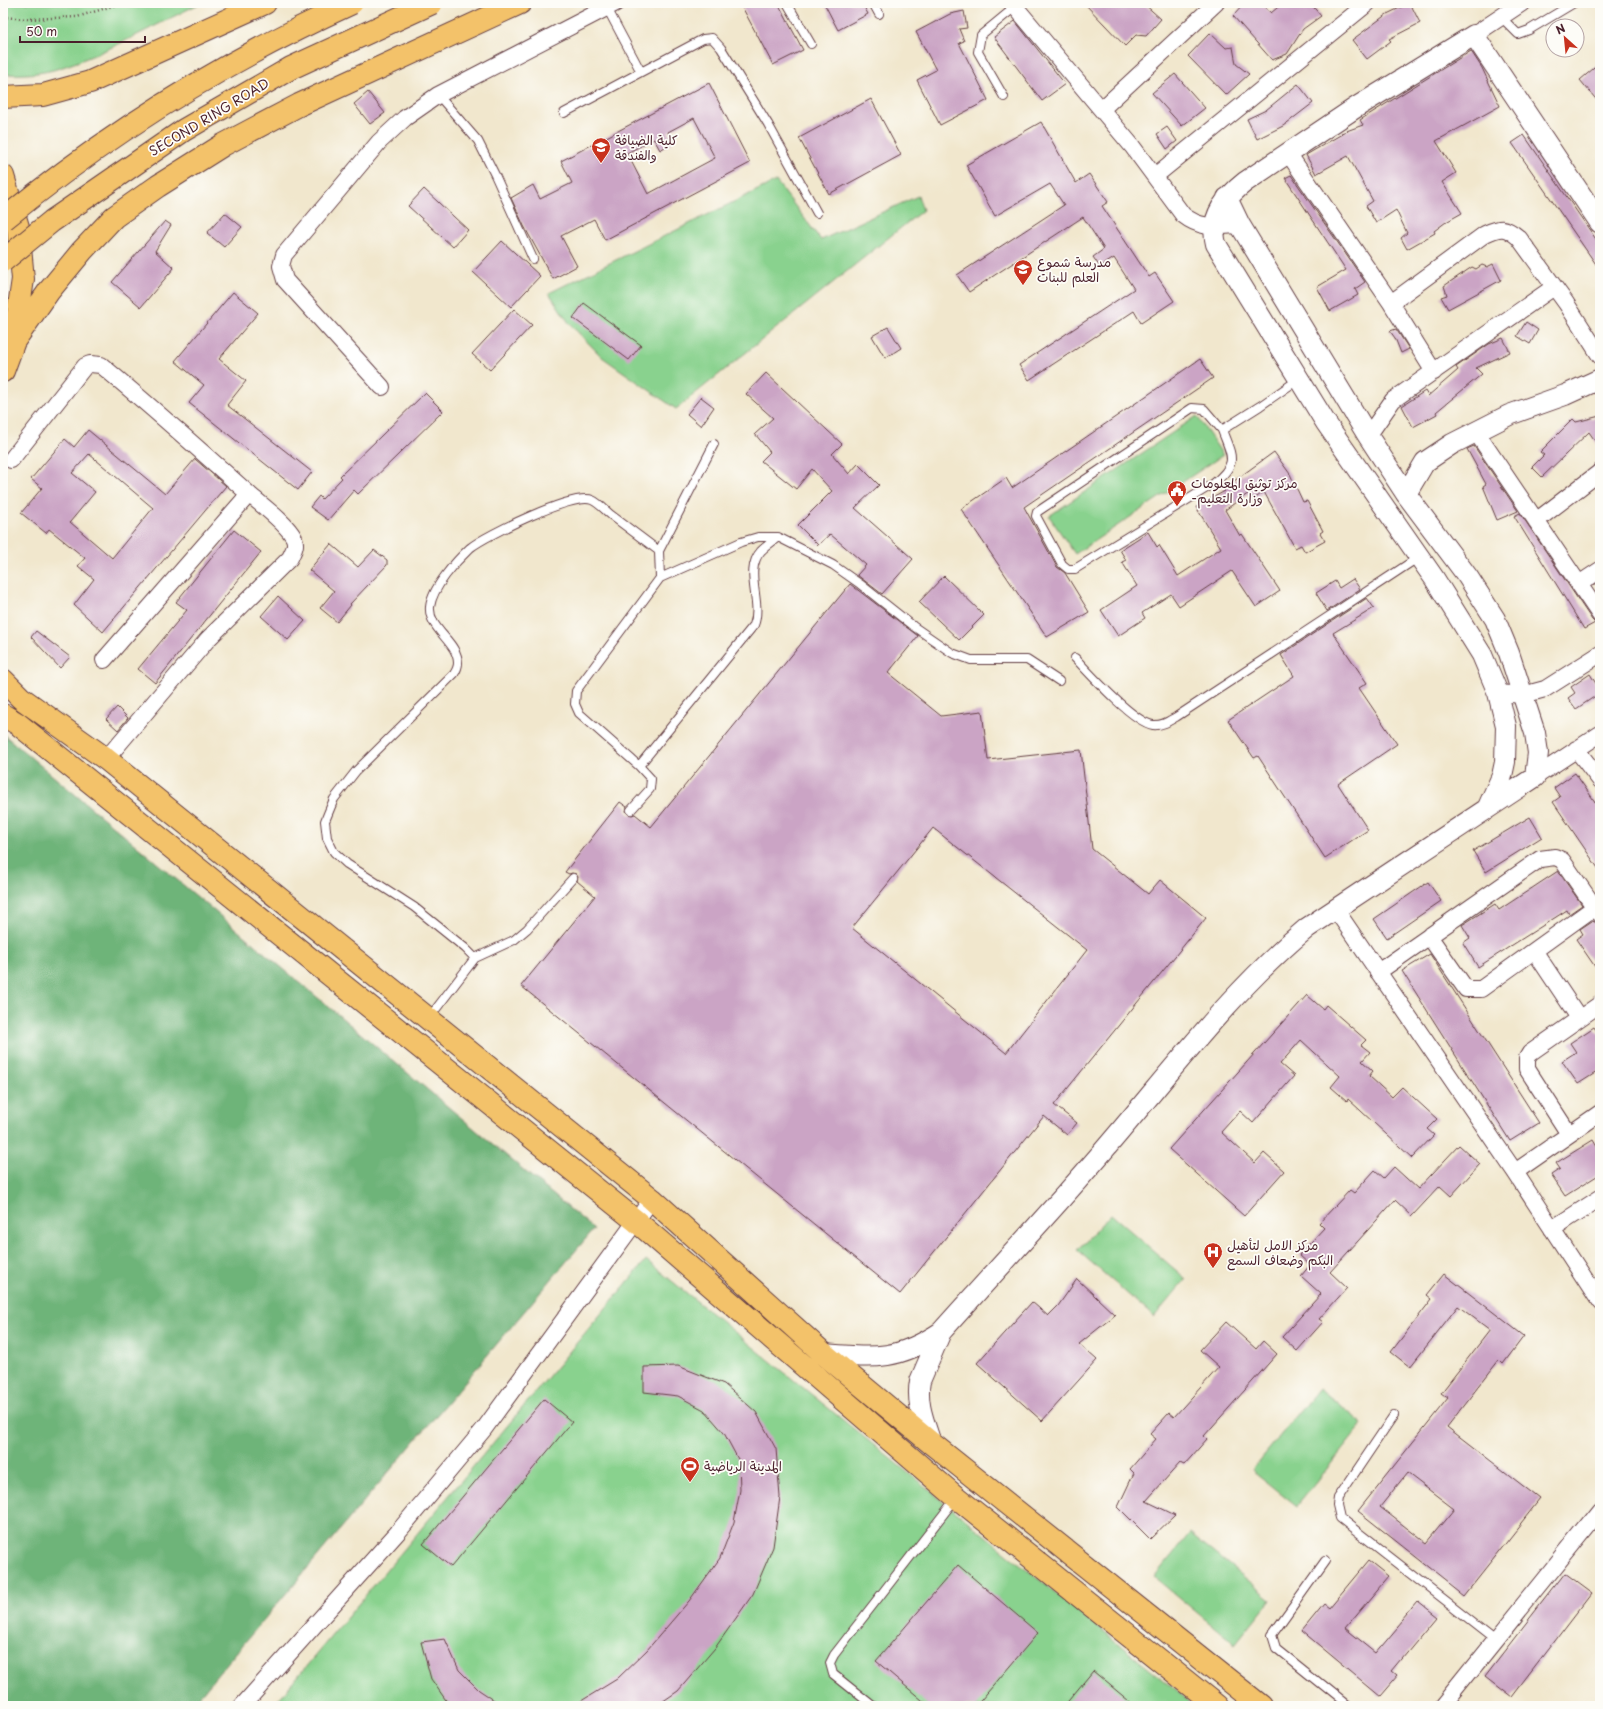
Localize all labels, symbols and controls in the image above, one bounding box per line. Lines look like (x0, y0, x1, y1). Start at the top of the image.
scale bar (20, 18, 145, 44)
north arrow (1545, 18, 1585, 58)
text: N (1552, 19, 1568, 38)
text: 50 m (26, 22, 57, 40)
street label: SECOND RING ROAD (145, 73, 273, 160)
place label: كلية الضيافة والفندقة (615, 130, 678, 164)
school or university icon: كلية الضيافة والفندقة (590, 136, 612, 164)
place label: مدرسة شموع العلم للبنات (1037, 252, 1111, 288)
school or university icon: مدرسة شموع العلم للبنات (1012, 258, 1034, 286)
place label: مركز توثيق المعلومات -وزارة التعليم (1191, 473, 1298, 509)
public building icon: مركز توثيق المعلومات -وزارة التعليم (1166, 479, 1188, 507)
place label: مركز الامل لتأهيل البكم وضعاف السمع (1227, 1235, 1333, 1271)
hospital icon: مركز الامل لتأهيل البكم وضعاف السمع (1202, 1241, 1224, 1269)
sports icon: المدينة الرياضية (679, 1455, 701, 1483)
place label: المدينة الرياضية (704, 1456, 782, 1475)

